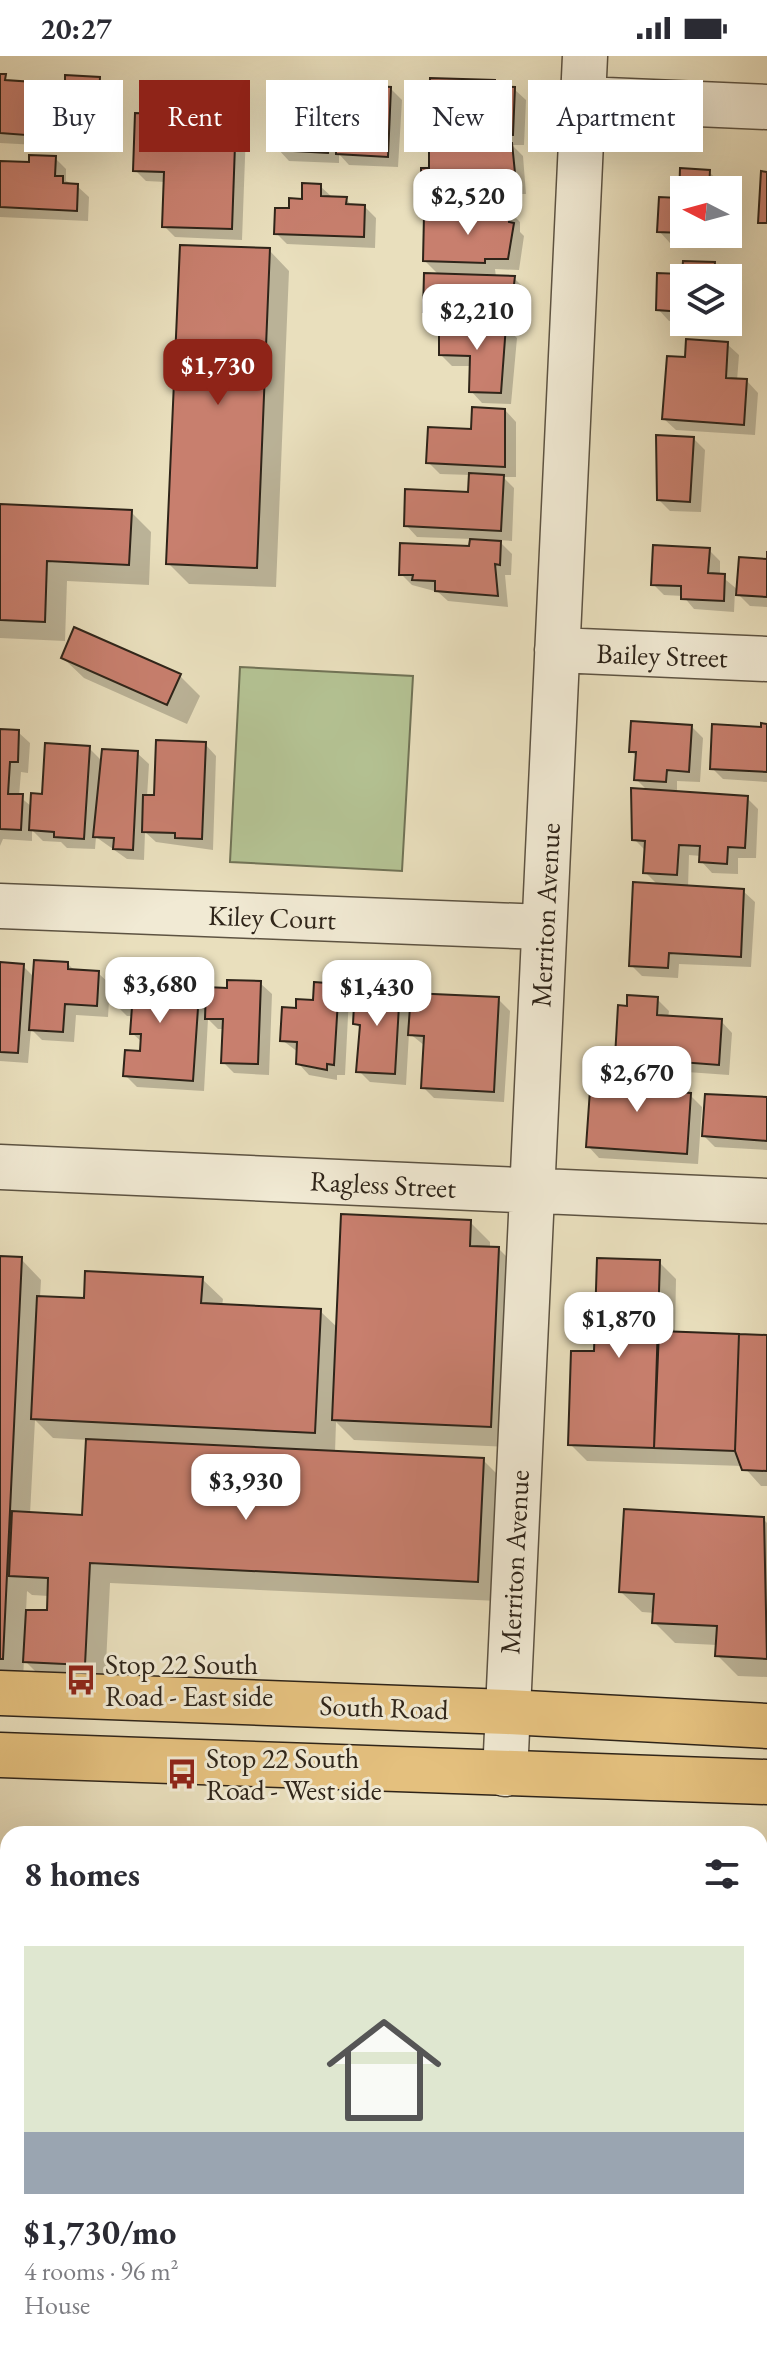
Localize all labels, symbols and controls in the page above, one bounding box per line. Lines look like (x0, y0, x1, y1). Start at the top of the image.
text: 20:27 (40, 9, 112, 48)
chip: Buy (24, 80, 123, 152)
chip: Rent (139, 80, 250, 152)
chip: Filters (266, 80, 388, 152)
chip: New (404, 80, 512, 152)
chip: Apartment (528, 80, 703, 152)
pin: $2,520 (403, 169, 533, 237)
north arrow (670, 176, 742, 248)
map controls (670, 176, 742, 336)
text: $2,520 (431, 178, 505, 212)
button: layers (670, 264, 742, 336)
pin: $2,210 (412, 284, 542, 352)
text: $2,210 (440, 293, 514, 327)
pin: $1,730 (153, 339, 283, 407)
text: $1,730 (181, 348, 255, 382)
street label: Bailey Street (596, 635, 729, 675)
street label: Merriton Avenue (522, 822, 568, 1008)
street label: Kiley Court (207, 897, 337, 937)
pin: $3,680 (95, 957, 225, 1025)
pin: $1,430 (312, 960, 442, 1028)
text: $3,680 (123, 966, 197, 1000)
text: $1,430 (340, 969, 414, 1003)
pin: $2,670 (572, 1046, 702, 1114)
text: $2,670 (600, 1055, 674, 1089)
street label: Ragless Street (309, 1162, 457, 1206)
pin: $1,870 (554, 1292, 684, 1360)
text: $1,870 (582, 1301, 656, 1335)
pin: $3,930 (181, 1454, 311, 1522)
text: $3,930 (209, 1463, 283, 1497)
street label: Merriton Avenue (491, 1469, 537, 1655)
place label: Stop 22 South Road - East side (105, 1646, 273, 1714)
bus stop icon: Stop 22 South Road - East side (64, 1663, 98, 1697)
street label: South Road (319, 1687, 450, 1727)
place label: Stop 22 South Road - West side (206, 1740, 382, 1808)
bus stop icon: Stop 22 South Road - West side (165, 1757, 199, 1791)
text: 8 homes (24, 1852, 140, 1896)
icon: filters (700, 1852, 744, 1896)
icon: home (312, 1998, 456, 2142)
text: $1,730/mo (24, 2210, 176, 2254)
text: 4 rooms · 96 m² (24, 2254, 179, 2288)
text: House (24, 2288, 90, 2322)

